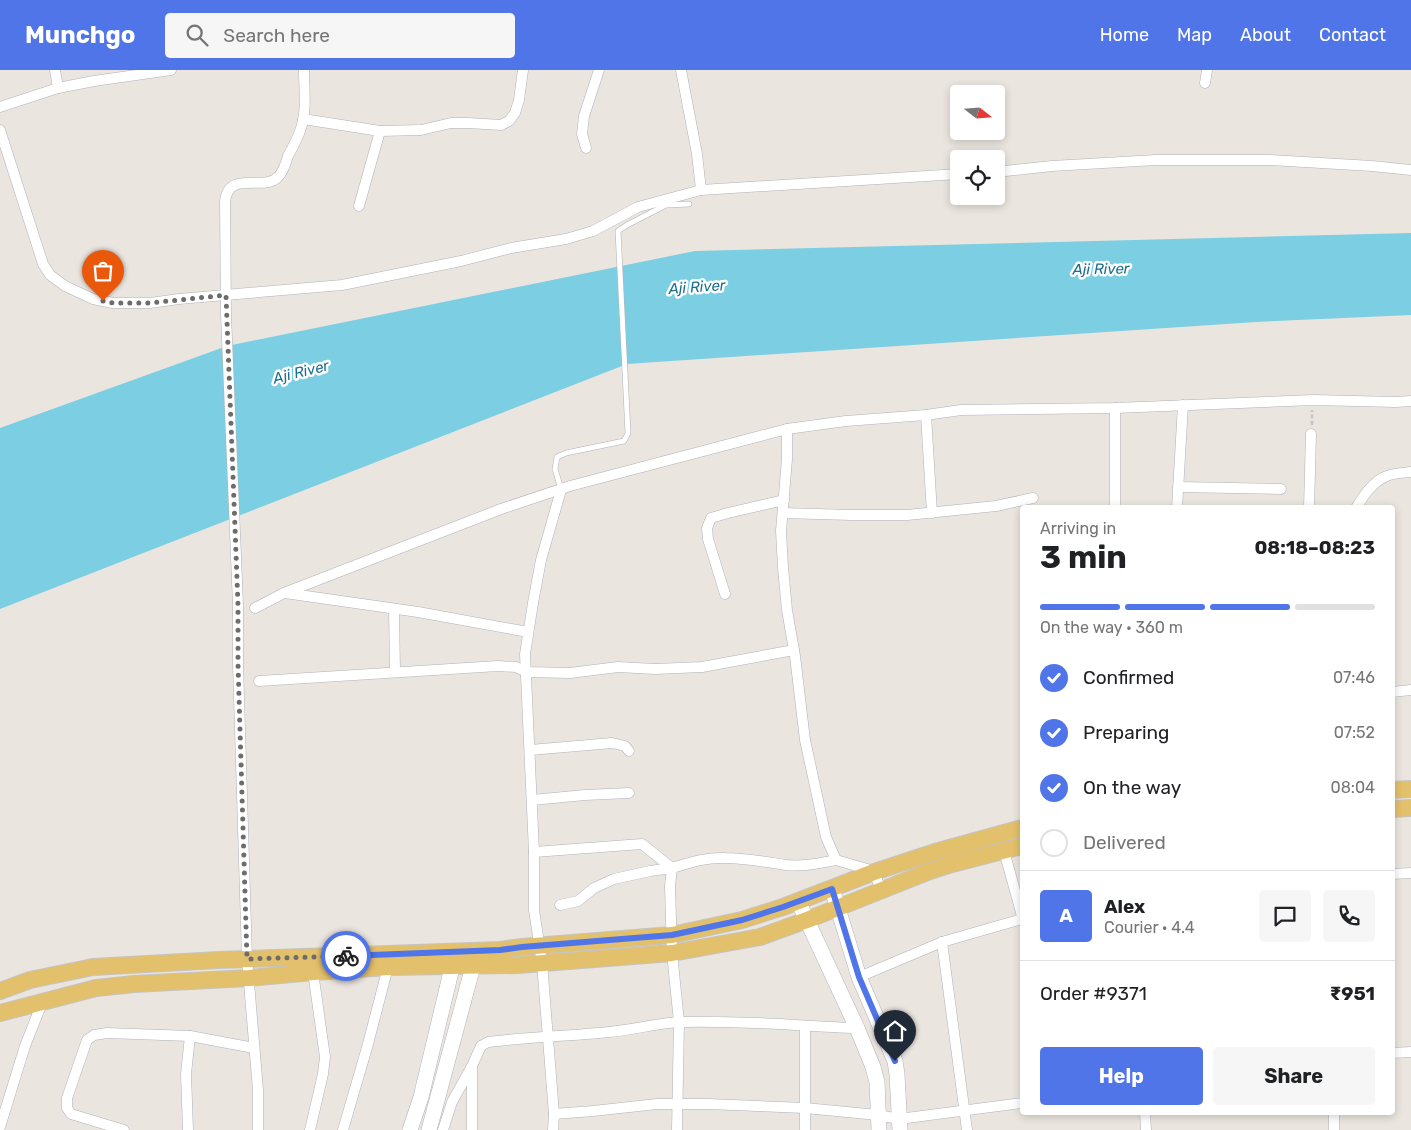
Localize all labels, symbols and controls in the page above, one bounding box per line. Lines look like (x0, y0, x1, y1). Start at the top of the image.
search box (165, 13, 515, 58)
text: Munchgo (25, 21, 135, 49)
icon: search (183, 21, 211, 49)
text: Search here (223, 24, 330, 47)
text: Home (1100, 24, 1149, 46)
text: Map (1177, 24, 1212, 46)
text: About (1240, 24, 1291, 46)
text: Contact (1319, 24, 1386, 46)
north arrow (950, 85, 1005, 140)
map controls (950, 85, 1005, 205)
button: locate (950, 150, 1005, 205)
pin (82, 250, 124, 301)
icon: bag (89, 257, 117, 285)
water label: Aji River (1071, 259, 1131, 279)
water label: Aji River (667, 276, 727, 298)
water label: Aji River (270, 356, 332, 388)
text: Arriving in (1040, 519, 1116, 538)
text: 08:18–08:23 (1254, 536, 1375, 559)
text: 3 min (1040, 538, 1127, 576)
text: On the way · 360 m (1040, 618, 1183, 637)
icon: check (1040, 664, 1068, 692)
text: Confirmed (1083, 666, 1174, 689)
text: 07:46 (1333, 668, 1375, 687)
icon: check (1040, 719, 1068, 747)
text: Preparing (1083, 721, 1169, 744)
text: 07:52 (1334, 723, 1375, 742)
icon: check (1040, 774, 1068, 802)
text: On the way (1083, 776, 1181, 799)
text: 08:04 (1330, 778, 1375, 797)
text: Delivered (1083, 831, 1166, 854)
button: chat (1259, 890, 1311, 942)
button: phone (1323, 890, 1375, 942)
text: Alex (1104, 895, 1145, 918)
text: A (1059, 904, 1073, 927)
text: Courier · 4.4 (1104, 918, 1195, 937)
courier (321, 931, 371, 981)
icon: bike (332, 942, 360, 970)
text: Order #9371 (1040, 982, 1147, 1005)
text: ₹951 (1330, 982, 1375, 1005)
pin (874, 1010, 916, 1061)
icon: home (881, 1017, 909, 1045)
button: Help (1040, 1047, 1203, 1105)
button: Share (1213, 1047, 1375, 1105)

